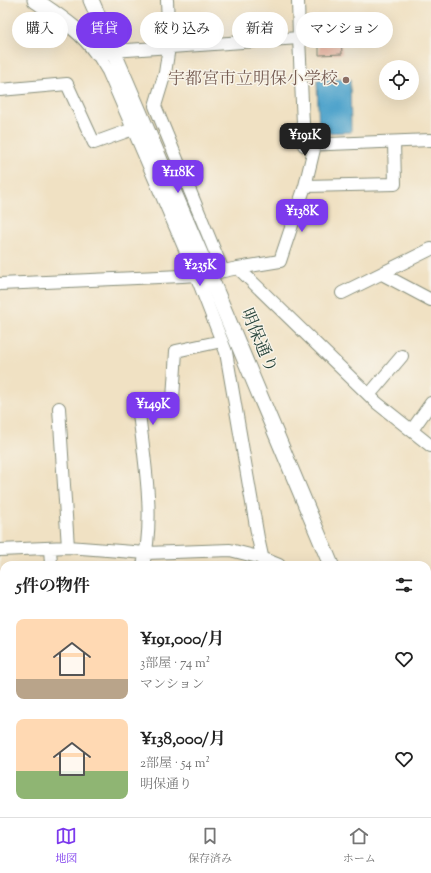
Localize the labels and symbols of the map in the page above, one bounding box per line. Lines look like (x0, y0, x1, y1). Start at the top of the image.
place label: 宇都宮市立明保小学校 (168, 68, 338, 92)
marker: 宇都宮市立明保小学校 (341, 75, 351, 85)
pin: ¥191K (277, 123, 333, 157)
pin: ¥118K (150, 160, 206, 194)
pin: ¥138K (274, 199, 330, 233)
pin: ¥235K (172, 253, 228, 287)
street label: 明保通り (234, 305, 282, 377)
pin: ¥149K (125, 392, 181, 426)

